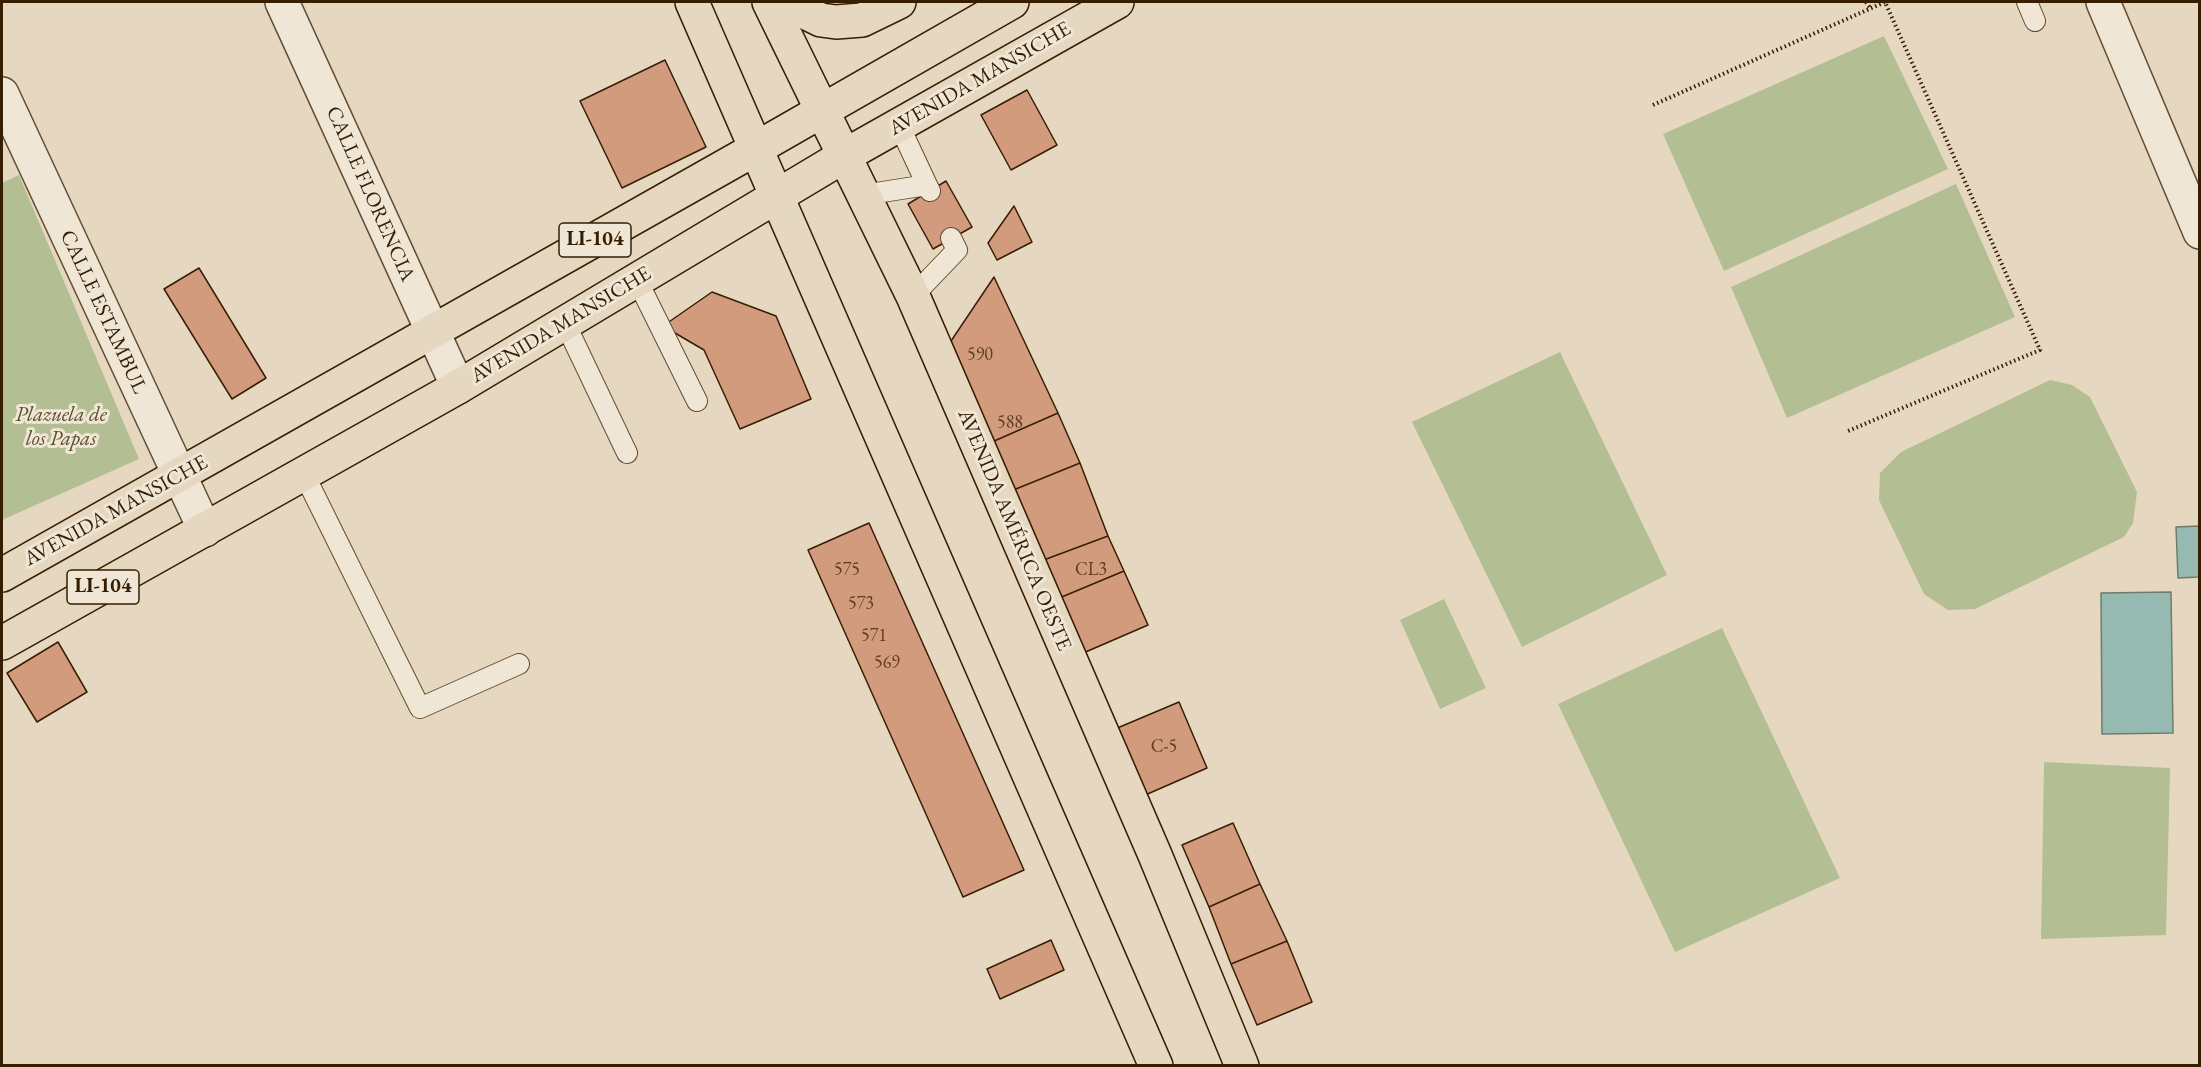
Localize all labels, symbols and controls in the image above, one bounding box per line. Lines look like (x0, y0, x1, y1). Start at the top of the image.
street label: AVENIDA MANSICHE (884, 17, 1076, 141)
street label: CALLE FLORENCIA (320, 103, 420, 285)
road number: LI-104 (559, 223, 631, 257)
street label: CALLE ESTAMBUL (54, 226, 152, 398)
street label: AVENIDA MANSICHE (466, 261, 656, 389)
house number: 590 (967, 344, 993, 366)
park label: Plazuela de los Papas (15, 402, 107, 452)
street label: AVENIDA AMÉRICA OESTE (952, 405, 1076, 655)
house number: 588 (997, 412, 1023, 434)
street label: AVENIDA MANSICHE (20, 450, 212, 572)
house number: 575 (834, 559, 860, 581)
house number: CL3 (1075, 559, 1107, 581)
road number: LI-104 (67, 570, 139, 604)
house number: 573 (848, 593, 874, 615)
house number: 571 (861, 625, 887, 647)
house number: 569 (874, 652, 900, 674)
house number: C-5 (1151, 736, 1177, 758)

